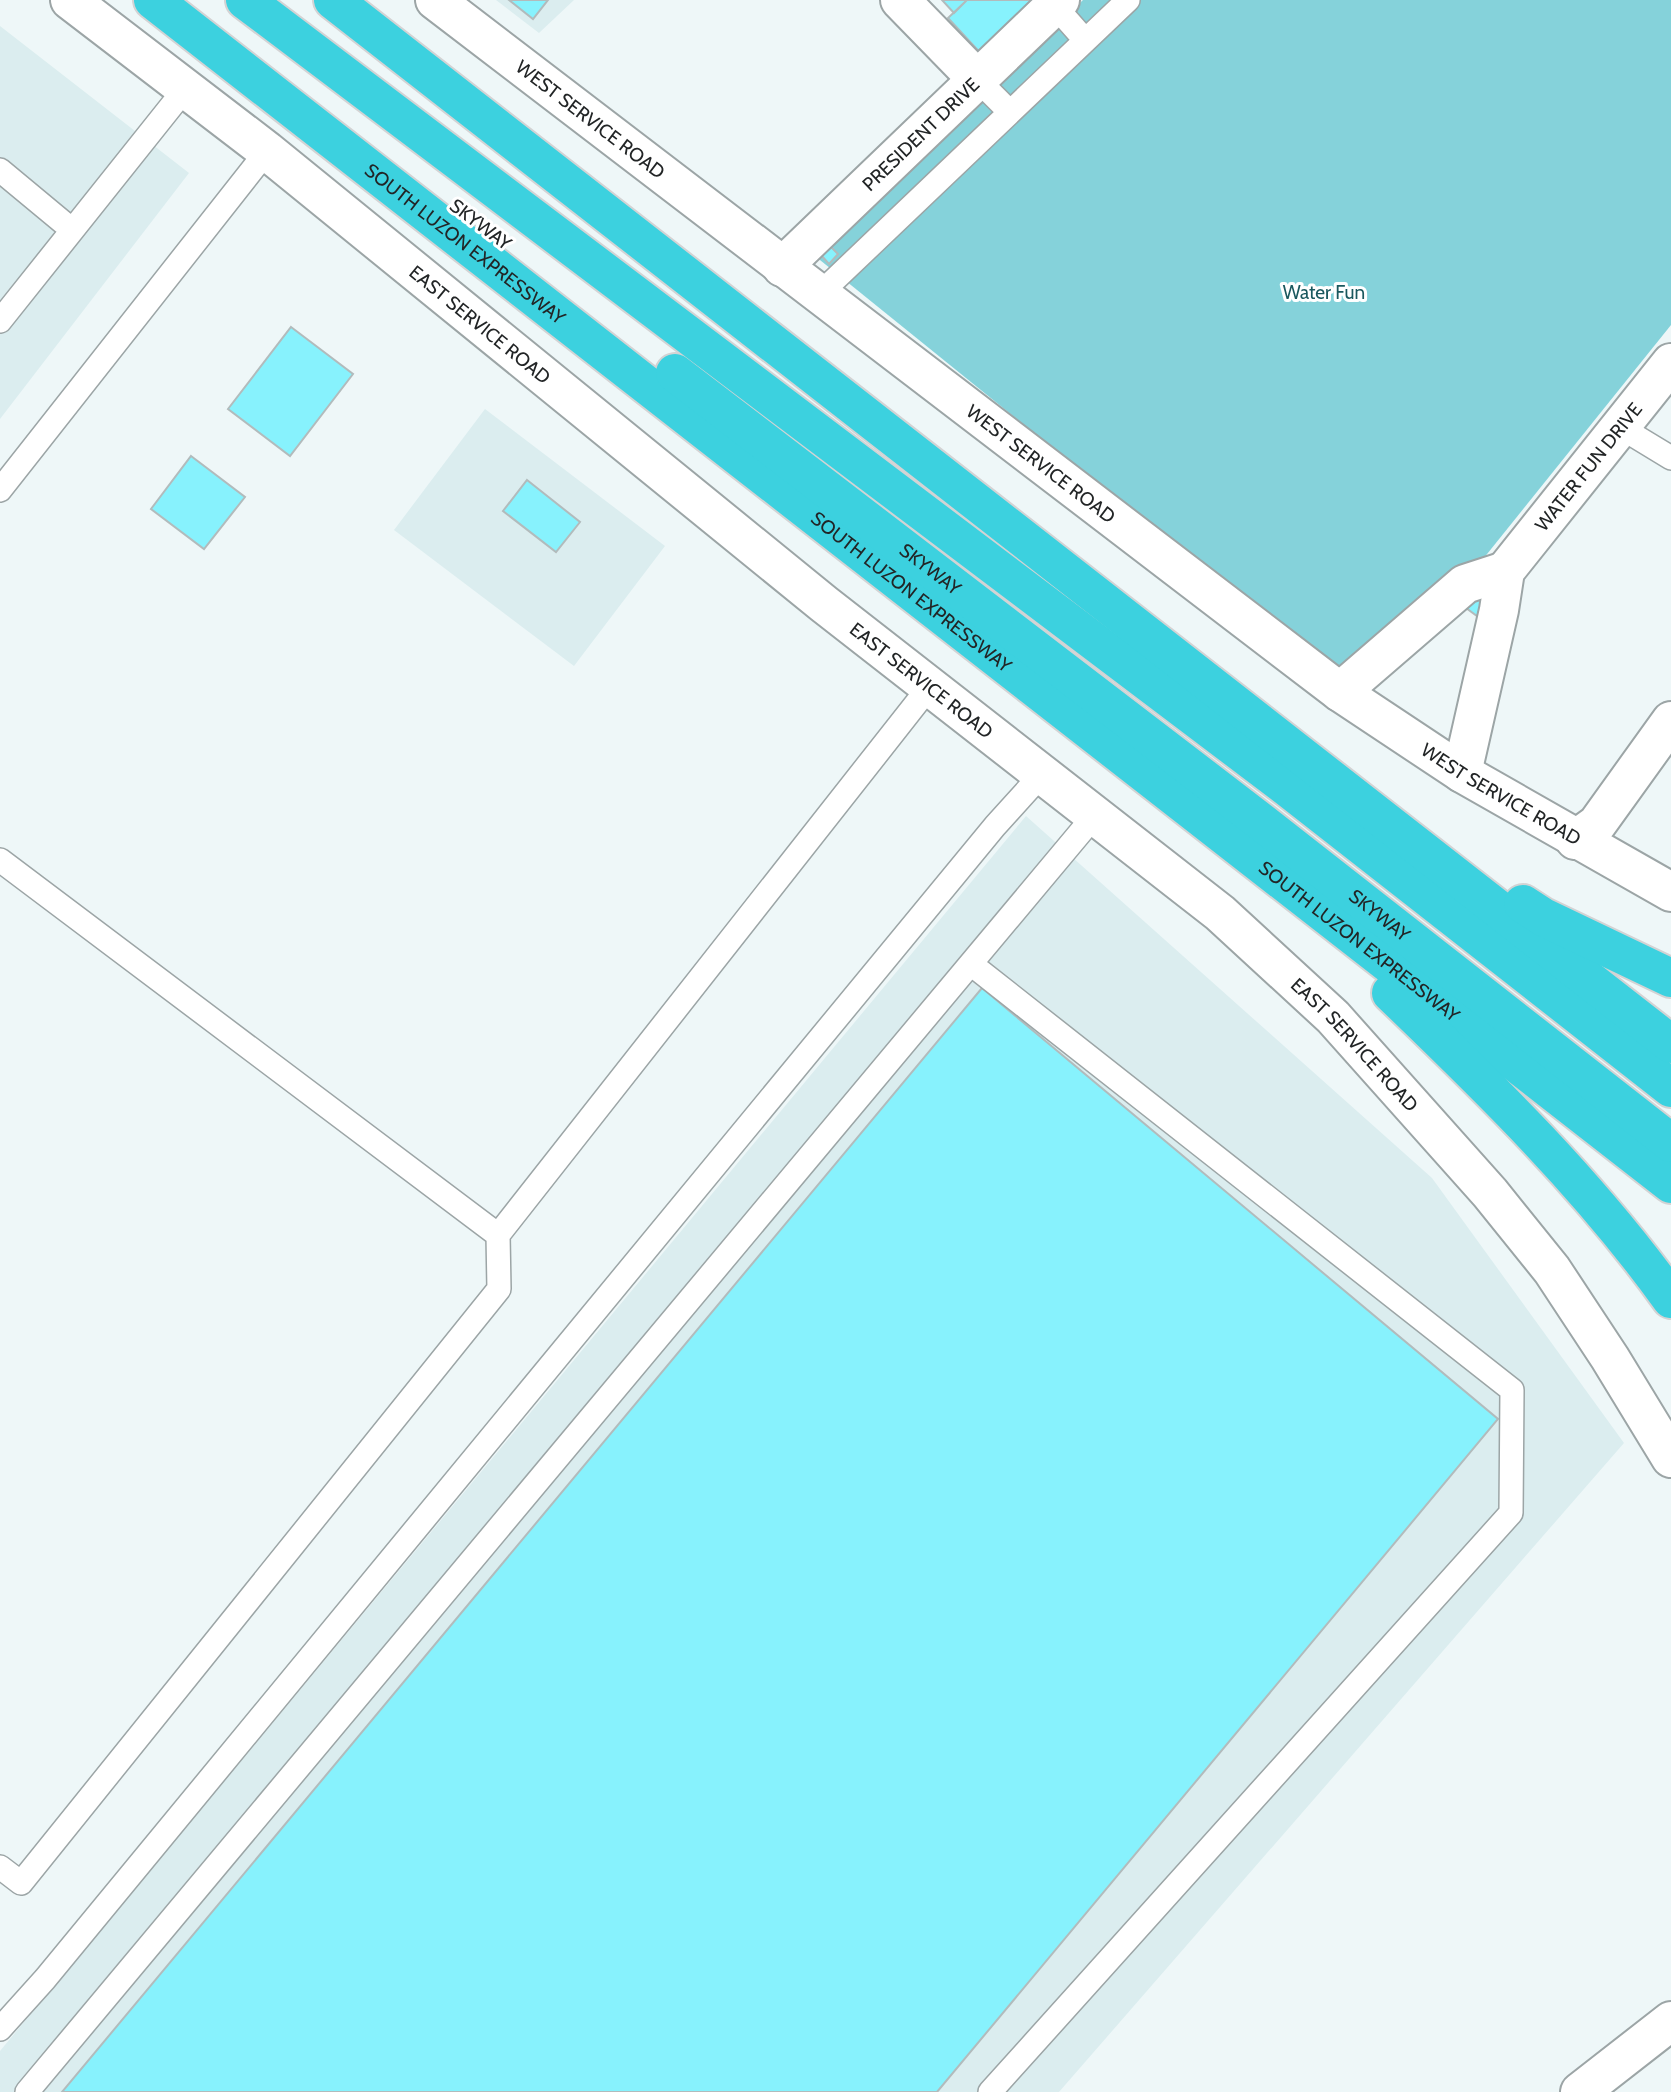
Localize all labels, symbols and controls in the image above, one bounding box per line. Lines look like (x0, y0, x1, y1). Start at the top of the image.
street label: WEST SERVICE ROAD (511, 55, 670, 184)
street label: PRESIDENT DRIVE (858, 73, 984, 196)
street label: SOUTH LUZON EXPRESSWAY (360, 159, 570, 329)
street label: SKYWAY (445, 194, 516, 255)
street label: EAST SERVICE ROAD (405, 261, 555, 389)
park label: Water Fun (1283, 281, 1365, 304)
street label: WATER FUN DRIVE (1530, 398, 1647, 536)
street label: WEST SERVICE ROAD (962, 400, 1120, 528)
street label: SOUTH LUZON EXPRESSWAY (806, 507, 1016, 678)
street label: SKYWAY (895, 538, 966, 600)
street label: EAST SERVICE ROAD (845, 618, 998, 744)
street label: WEST SERVICE ROAD (1417, 738, 1585, 850)
street label: SOUTH LUZON EXPRESSWAY (1254, 856, 1464, 1027)
street label: SKYWAY (1344, 884, 1415, 946)
street label: EAST SERVICE ROAD (1286, 973, 1423, 1117)

